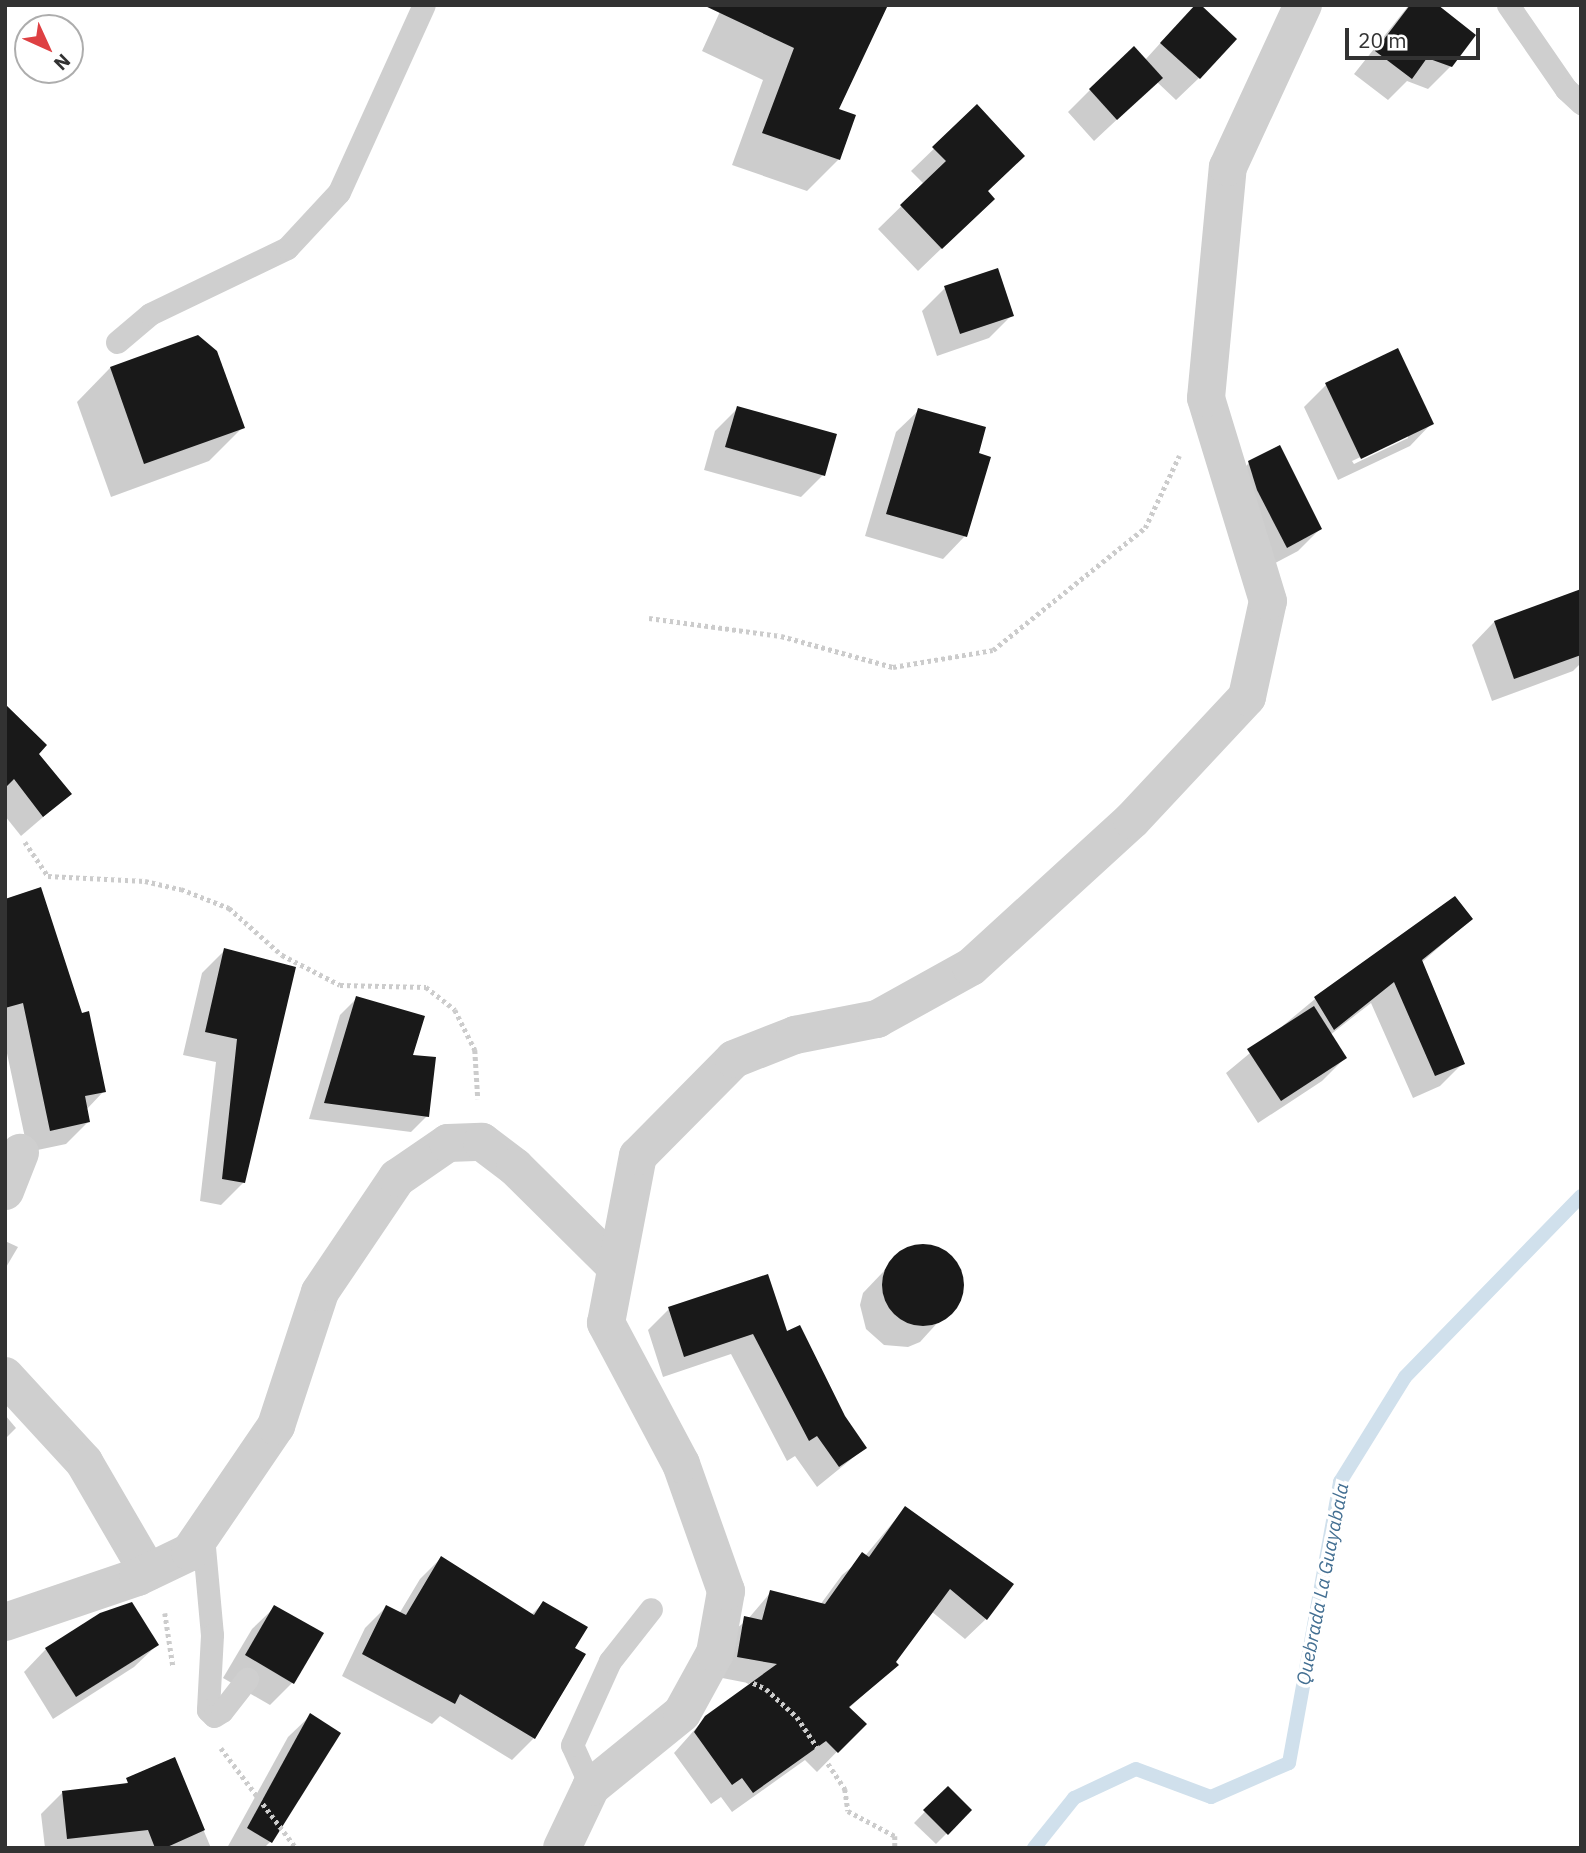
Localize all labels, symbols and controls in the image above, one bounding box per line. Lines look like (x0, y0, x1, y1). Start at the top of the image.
north arrow (14, 14, 84, 84)
scale bar (1348, 14, 1483, 58)
text: 20 m (1358, 26, 1407, 54)
text: N (49, 49, 76, 76)
water label: Quebrada La Guayabala (1292, 1481, 1354, 1687)

